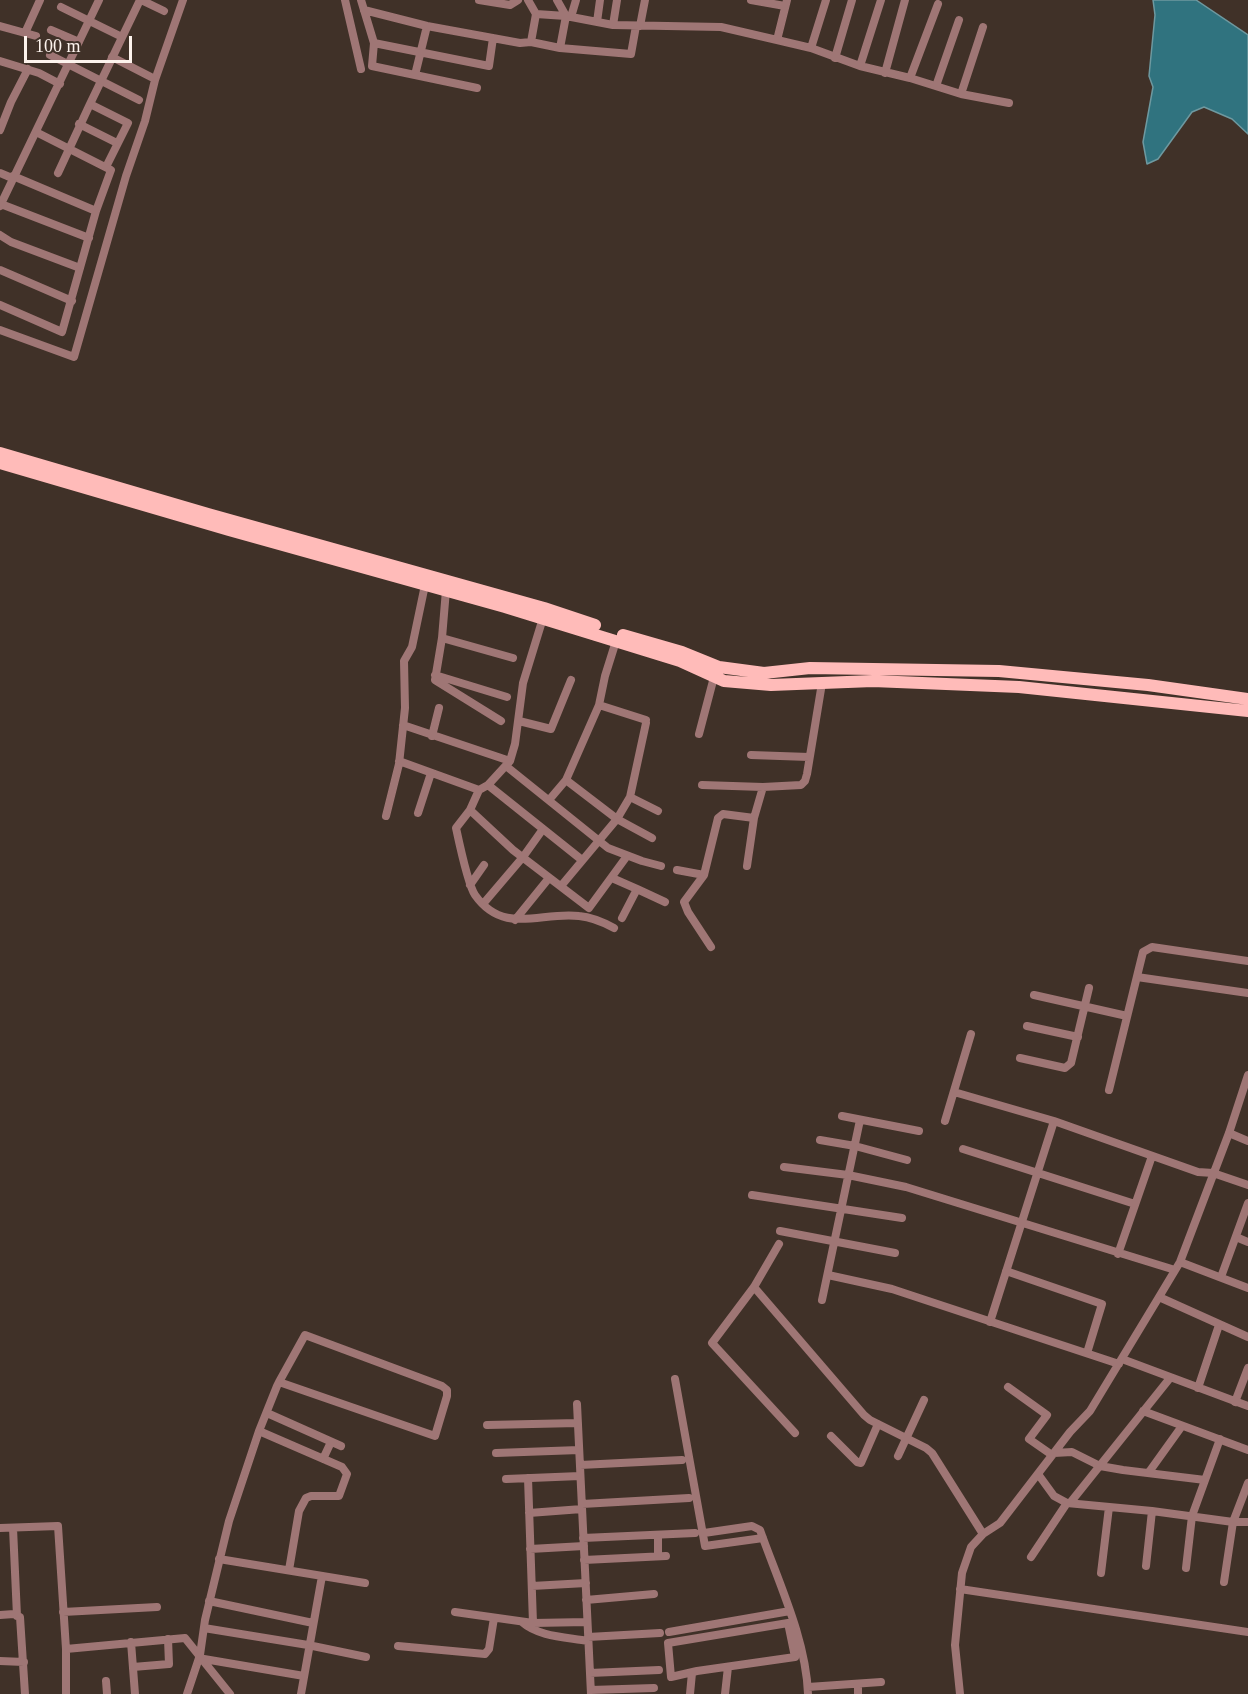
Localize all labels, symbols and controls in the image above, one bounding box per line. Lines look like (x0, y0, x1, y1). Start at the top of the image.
scale bar (27, 24, 135, 62)
text: 100 m (35, 36, 81, 56)

